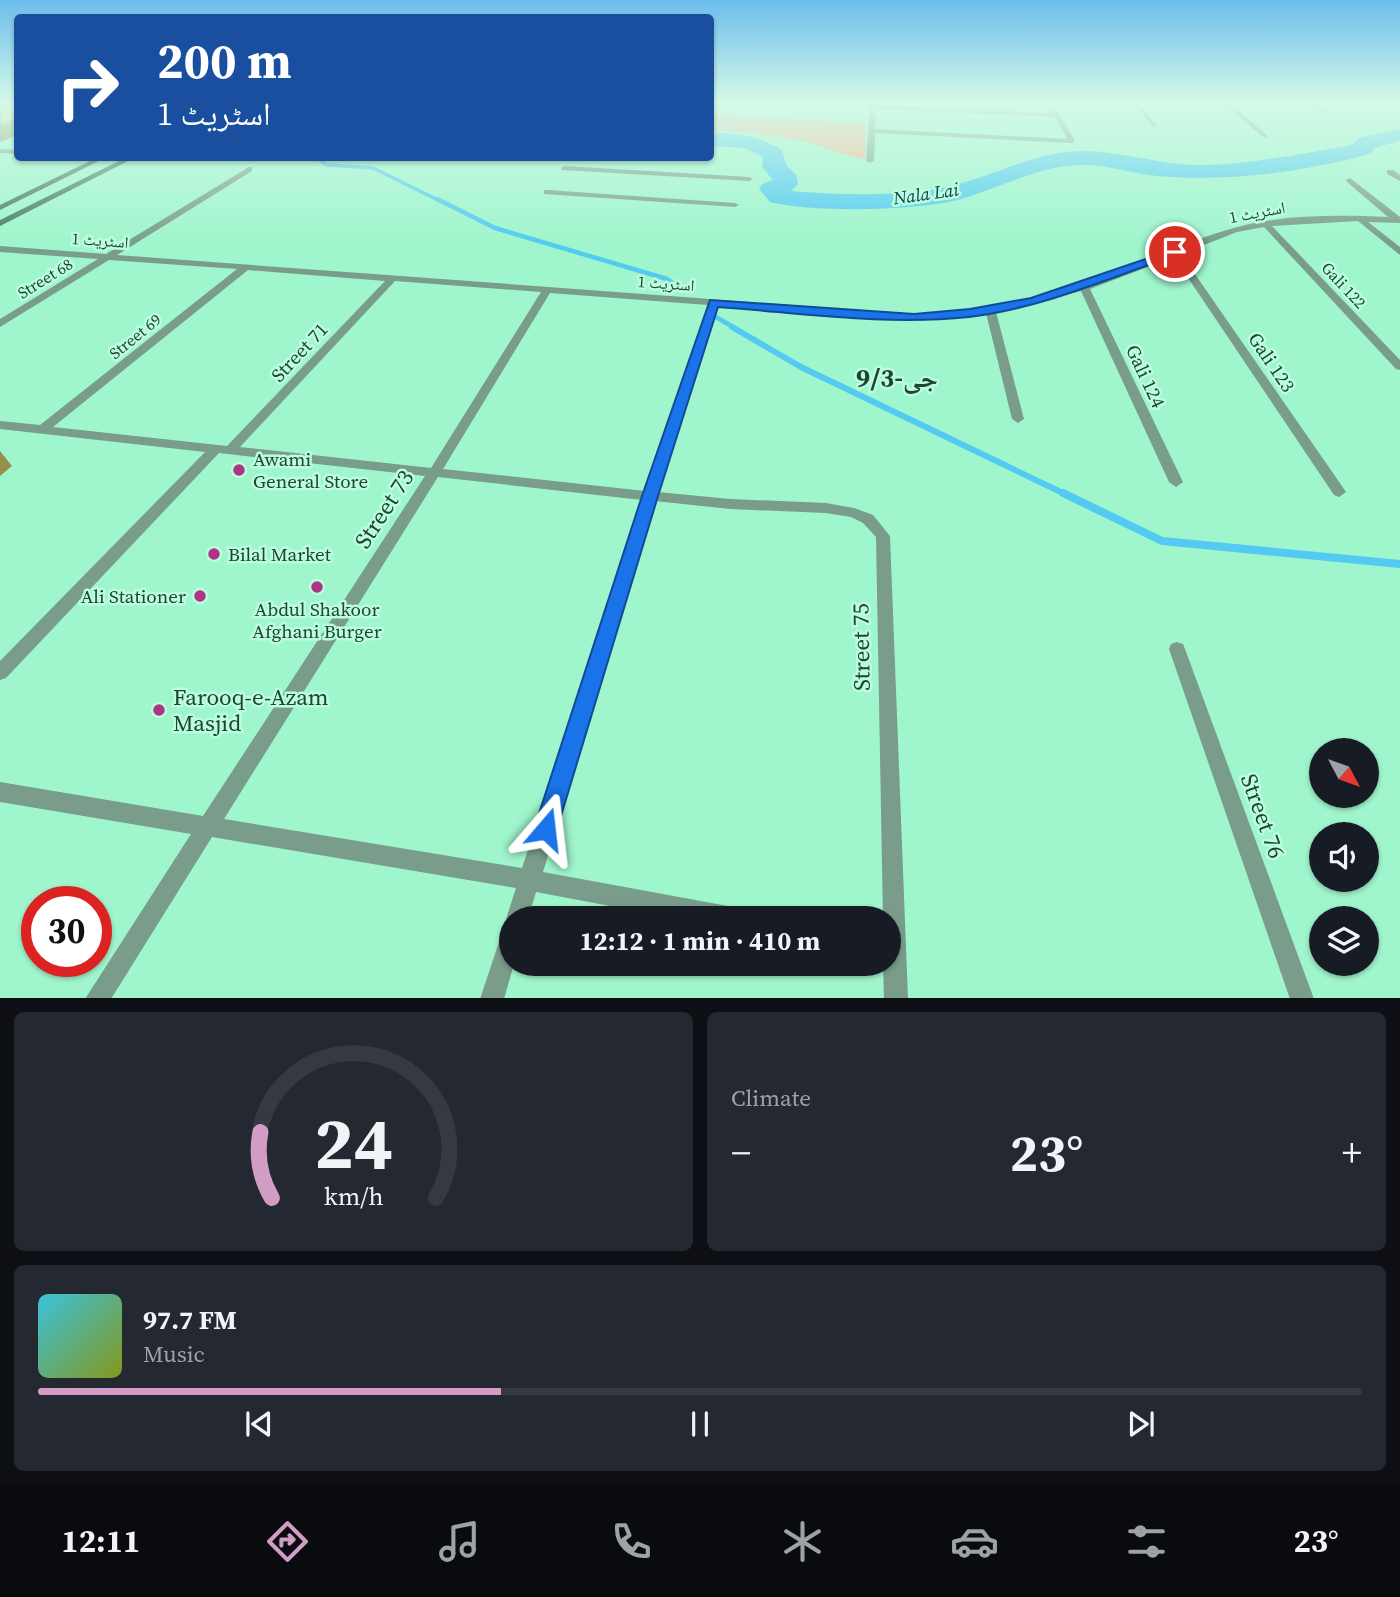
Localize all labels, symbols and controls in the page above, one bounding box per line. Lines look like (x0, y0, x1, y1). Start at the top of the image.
text: 200 m (157, 27, 292, 94)
icon: right (42, 42, 133, 133)
text: اسٹریٹ 1 (157, 92, 271, 136)
water label: Nala Lai (890, 176, 961, 211)
street label: اسٹریٹ 1 (1227, 196, 1287, 228)
pin (1145, 222, 1205, 282)
street label: اسٹریٹ 1 (71, 227, 129, 253)
icon: arrive (1156, 233, 1194, 271)
street label: Street 68 (13, 252, 77, 304)
street label: Gali 122 (1317, 257, 1371, 313)
street label: اسٹریٹ 1 (637, 270, 695, 296)
street label: Street 69 (104, 308, 166, 364)
street label: Street 71 (265, 317, 333, 387)
street label: Gali 123 (1243, 327, 1301, 397)
street label: Gali 124 (1120, 340, 1172, 412)
district label: جی-9/3 (856, 360, 938, 396)
place label: Awami General Store (253, 446, 368, 494)
marker: Awami General Store (231, 462, 247, 478)
street label: Street 73 (347, 463, 421, 555)
place label: Bilal Market (228, 541, 332, 567)
marker: Bilal Market (206, 546, 222, 562)
marker: Abdul Shakoor Afghani Burger (309, 579, 325, 595)
place label: Ali Stationer (81, 583, 186, 609)
marker: Ali Stationer (192, 588, 208, 604)
place label: Abdul Shakoor Afghani Burger (252, 596, 382, 644)
street label: Street 75 (844, 603, 878, 691)
place label: Farooq-e-Azam Masjid (173, 681, 329, 739)
marker: Farooq-e-Azam Masjid (151, 702, 167, 718)
north arrow (1309, 738, 1379, 808)
map controls (1309, 738, 1379, 976)
street label: Street 76 (1233, 769, 1293, 863)
position arrow (509, 792, 583, 866)
button: sound (1309, 822, 1379, 892)
speed limit sign: 30 (21, 886, 112, 977)
button: layers (1309, 906, 1379, 976)
text: 12:12 · 1 min · 410 m (580, 923, 820, 959)
text: Climate (731, 1082, 811, 1114)
text: 24 (314, 1093, 393, 1192)
text: 23° (1010, 1117, 1083, 1188)
text: − (731, 1127, 751, 1179)
text: + (1342, 1127, 1362, 1179)
text: km/h (324, 1178, 383, 1212)
text: 97.7 FM (143, 1302, 237, 1338)
text: Music (143, 1338, 205, 1370)
icon: previous (240, 1405, 278, 1443)
icon: pause (681, 1405, 719, 1443)
icon: next (1122, 1405, 1160, 1443)
icon: directions (263, 1517, 312, 1566)
icon: music (435, 1517, 484, 1566)
icon: phone (607, 1517, 656, 1566)
icon: climate (778, 1517, 827, 1566)
icon: car (950, 1517, 999, 1566)
icon: filters (1122, 1517, 1171, 1566)
text: 12:11 (61, 1519, 140, 1563)
text: 23° (1293, 1519, 1339, 1563)

